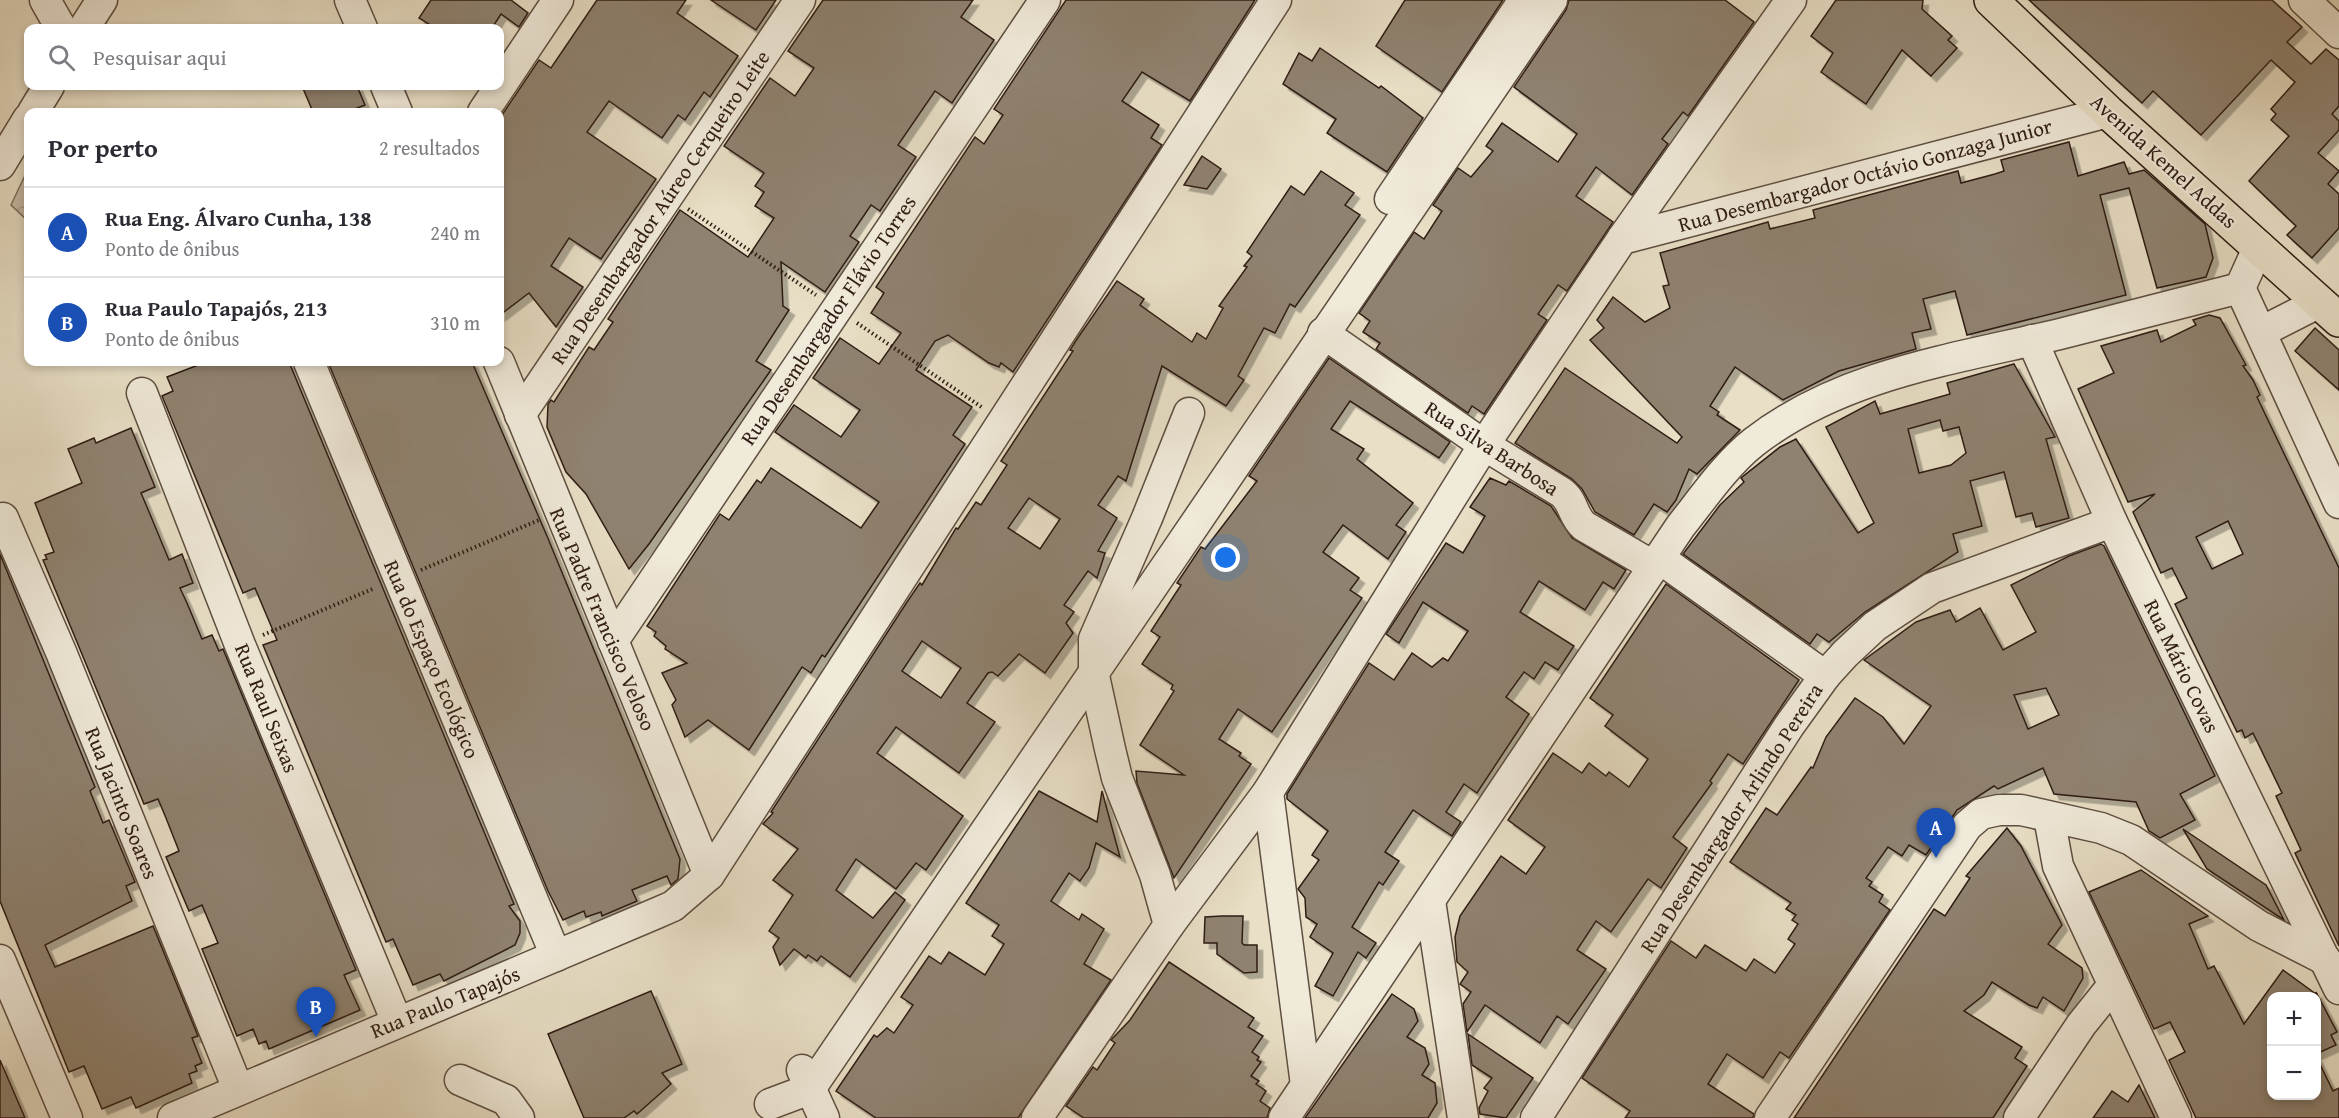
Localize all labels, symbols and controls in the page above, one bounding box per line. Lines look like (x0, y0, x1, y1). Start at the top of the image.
search box (24, 24, 504, 90)
icon: search (45, 41, 78, 74)
text: Pesquisar aqui (93, 41, 227, 73)
street label: Rua Desembargador Aúreo Cerqueiro Leite (543, 43, 777, 370)
street label: Avenida Kemel Addas (2084, 87, 2244, 235)
street label: Rua Desembargador Octávio Gonzaga Junior (1675, 110, 2056, 240)
text: Por perto (48, 128, 158, 167)
text: 2 resultados (379, 133, 480, 162)
street label: Rua Desembargador Flávio Torres (733, 189, 923, 451)
text: Rua Eng. Álvaro Cunha, 138 (105, 202, 372, 234)
text: A (61, 218, 74, 247)
text: 240 m (430, 218, 480, 247)
text: Ponto de ônibus (105, 234, 239, 263)
text: Rua Paulo Tapajós, 213 (105, 292, 328, 324)
text: B (61, 308, 74, 337)
text: 310 m (430, 308, 480, 337)
text: Ponto de ônibus (105, 324, 239, 353)
street label: Rua Silva Barbosa (1419, 393, 1565, 503)
street label: Rua Padre Francisco Veloso (542, 503, 664, 735)
your location (1211, 543, 1240, 572)
street label: Rua do Espaço Ecológico (376, 555, 488, 763)
street label: Rua Mário Covas (2136, 594, 2228, 738)
street label: Rua Raul Seixas (227, 639, 307, 777)
street label: Rua Desembargador Arlindo Pereira (1632, 677, 1830, 959)
street label: Rua Jacinto Soares (77, 722, 167, 884)
pin: A (1916, 808, 1956, 858)
street label: Rua Paulo Tapajós (366, 958, 524, 1046)
pin: B (296, 988, 336, 1037)
map controls (2267, 992, 2321, 1100)
button: + (2267, 992, 2321, 1046)
button: − (2267, 1046, 2321, 1100)

